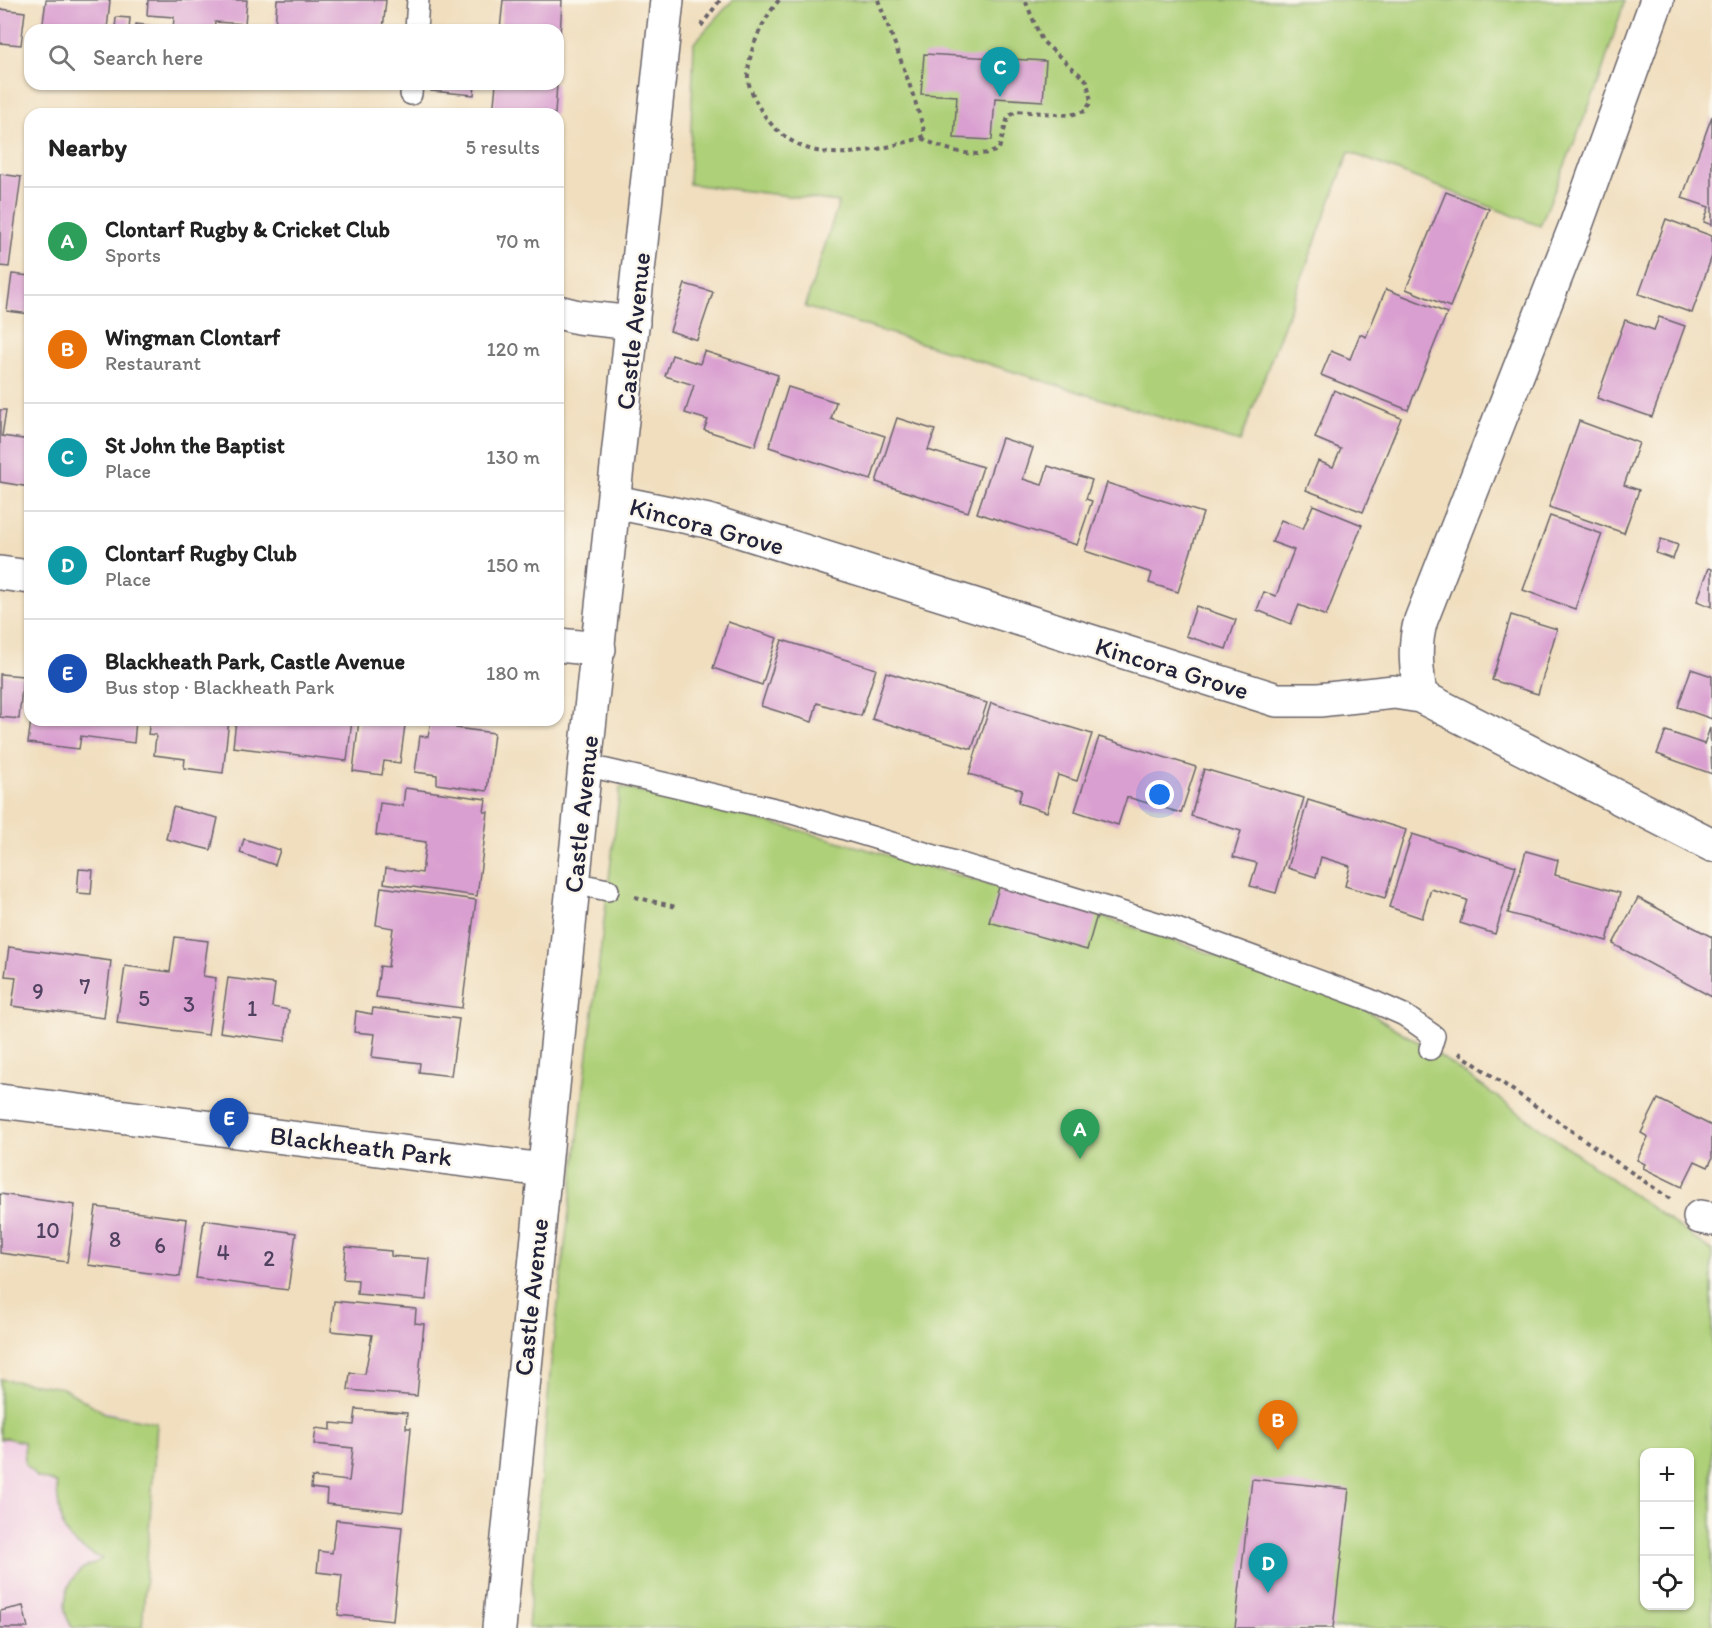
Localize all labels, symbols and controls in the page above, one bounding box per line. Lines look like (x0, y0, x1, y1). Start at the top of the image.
search box (24, 24, 564, 90)
icon: search (45, 41, 78, 74)
text: Search here (93, 44, 203, 71)
pin: C (980, 48, 1020, 97)
text: Nearby (48, 131, 127, 163)
text: 5 results (466, 135, 540, 159)
text: Clontarf Rugby & Cricket Club (105, 216, 390, 243)
text: A (61, 229, 74, 253)
text: 70 m (496, 229, 540, 253)
text: Sports (105, 243, 161, 267)
street label: Castle Avenue (609, 250, 657, 412)
text: Wingman Clontarf (105, 324, 280, 351)
text: B (61, 337, 74, 361)
text: 120 m (487, 337, 540, 361)
text: Restaurant (105, 351, 201, 375)
text: St John the Baptist (105, 432, 285, 459)
text: C (61, 445, 74, 469)
text: 130 m (486, 445, 540, 469)
text: Place (105, 459, 151, 483)
street label: Kincora Grove (626, 490, 788, 562)
text: Clontarf Rugby Club (105, 540, 297, 567)
text: D (61, 553, 74, 577)
text: 150 m (487, 553, 540, 577)
text: Place (105, 567, 151, 591)
street label: Kincora Grove (1091, 630, 1253, 706)
text: Blackheath Park, Castle Avenue (105, 648, 405, 675)
text: E (62, 661, 73, 685)
text: 180 m (486, 661, 540, 685)
text: Bus stop · Blackheath Park (105, 675, 334, 699)
street label: Castle Avenue (557, 733, 605, 895)
your location (1145, 780, 1174, 809)
house number: 7 (80, 973, 91, 1000)
house number: 9 (32, 978, 44, 1005)
house number: 5 (138, 985, 150, 1012)
house number: 3 (183, 991, 195, 1018)
house number: 1 (247, 995, 257, 1022)
pin: E (210, 1098, 248, 1148)
pin: A (1060, 1110, 1100, 1159)
street label: Blackheath Park (268, 1119, 454, 1173)
street label: Castle Avenue (507, 1216, 555, 1378)
house number: 10 (36, 1217, 60, 1244)
house number: 8 (109, 1226, 121, 1253)
house number: 6 (154, 1232, 166, 1259)
house number: 4 (216, 1239, 230, 1266)
house number: 2 (263, 1245, 275, 1272)
pin: B (1258, 1400, 1298, 1450)
map controls (1640, 1448, 1694, 1610)
button: + (1640, 1448, 1694, 1502)
button: − (1640, 1502, 1694, 1556)
pin: D (1248, 1544, 1288, 1593)
button: locate (1640, 1556, 1694, 1610)

